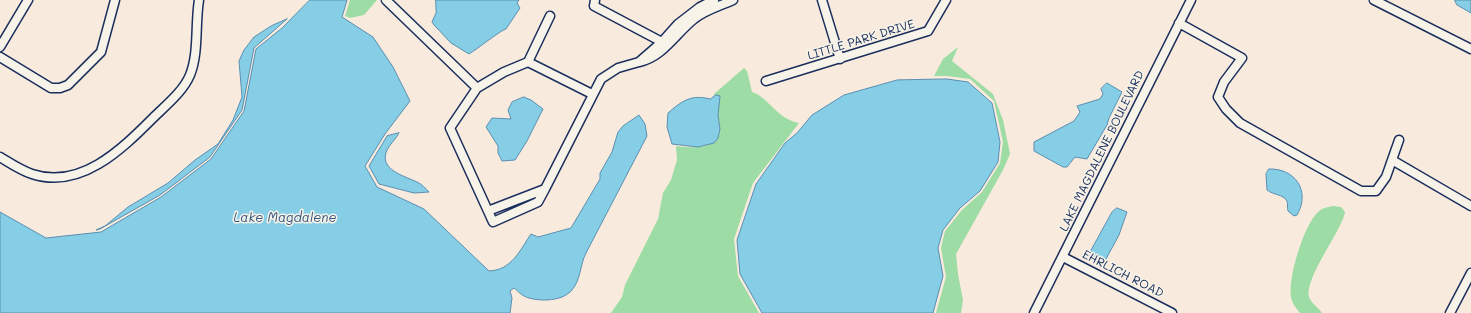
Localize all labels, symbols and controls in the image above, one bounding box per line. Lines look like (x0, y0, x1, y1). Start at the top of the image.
street label: LITTLE PARK DRIVE (806, 17, 916, 63)
street label: LAKE MAGDALENE BOULEVARD (1057, 68, 1147, 234)
water label: Lake Magdalene (234, 210, 336, 226)
street label: EHRLICH ROAD (1080, 247, 1166, 301)

